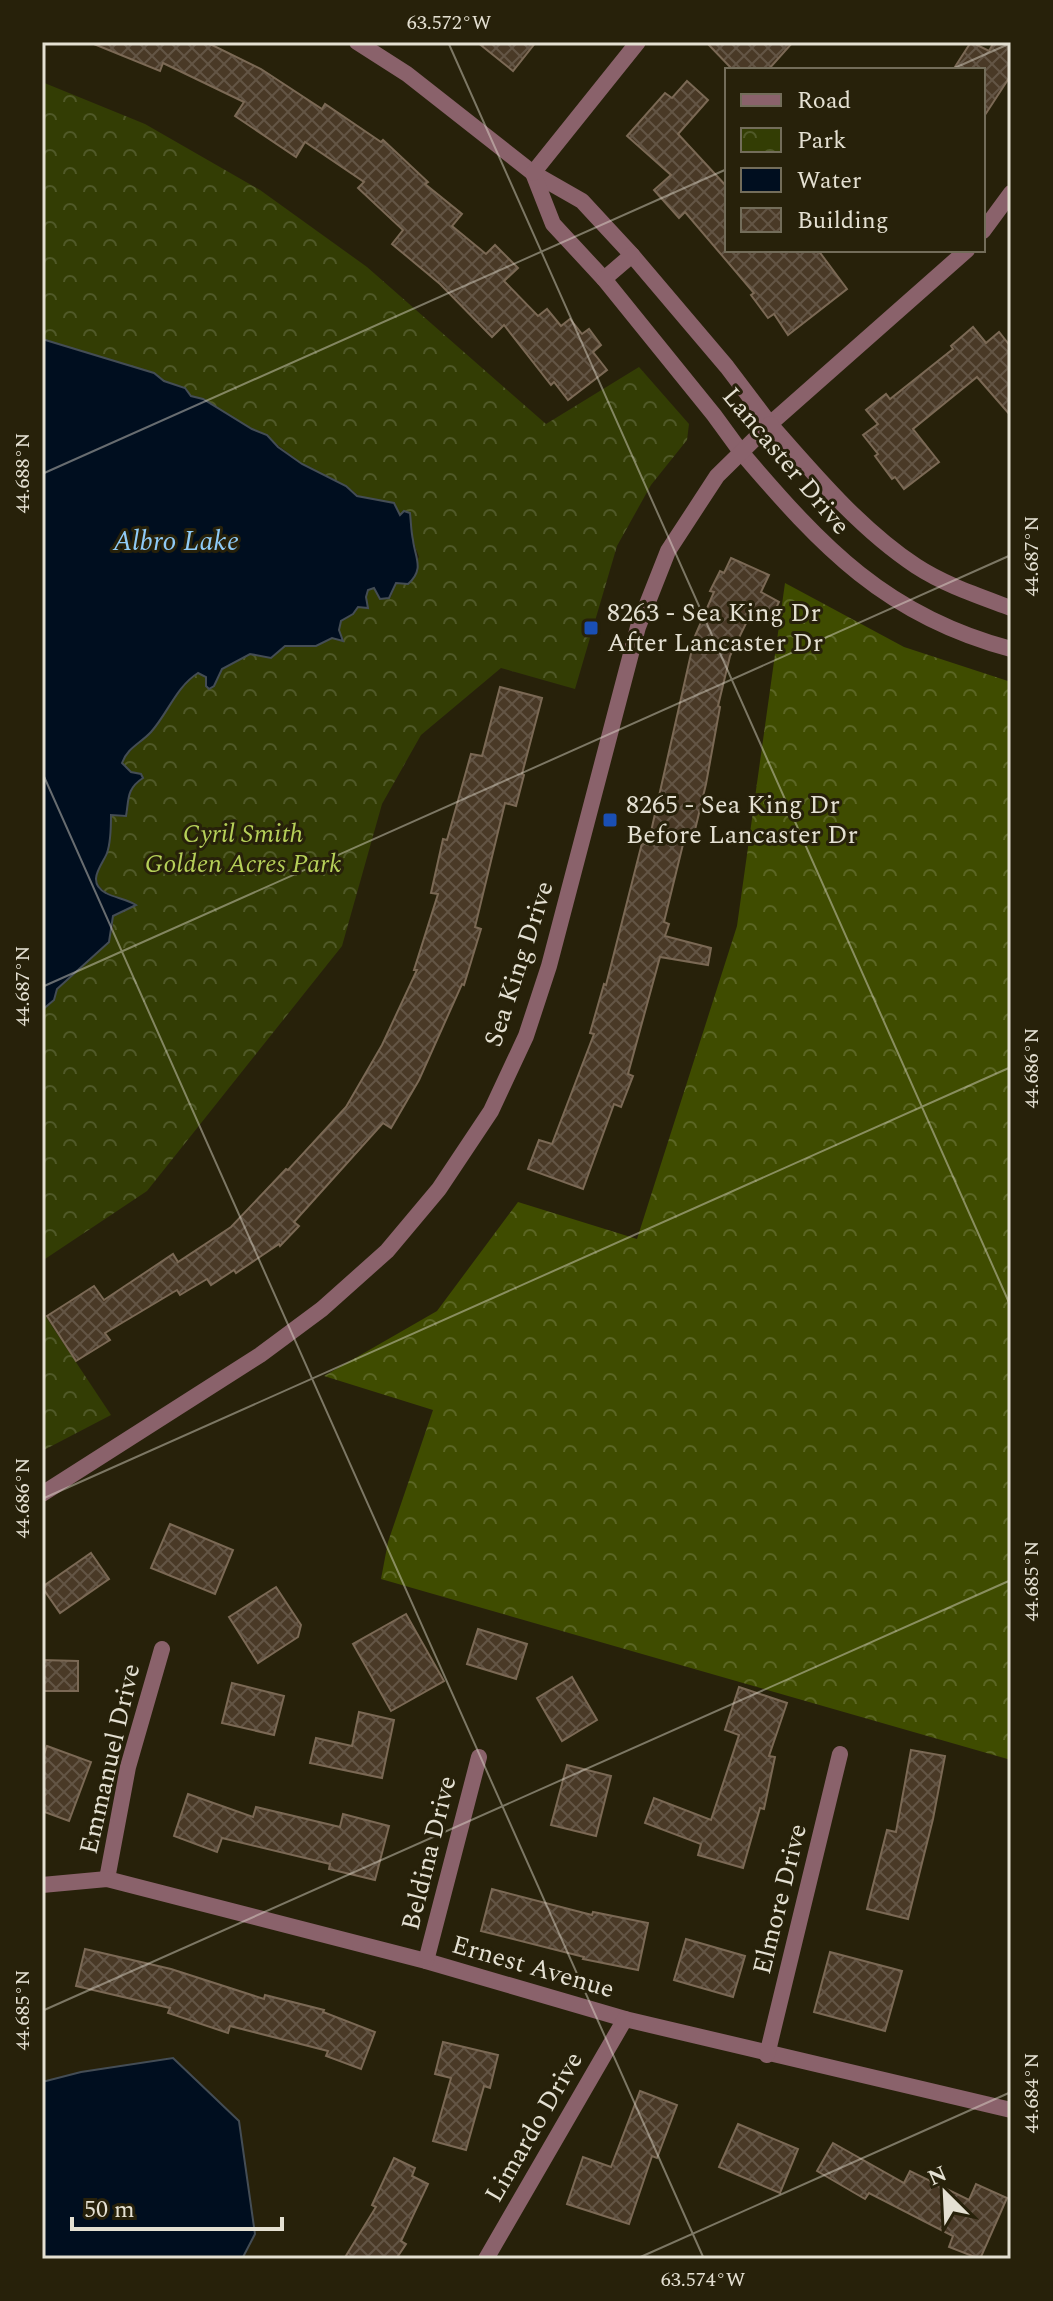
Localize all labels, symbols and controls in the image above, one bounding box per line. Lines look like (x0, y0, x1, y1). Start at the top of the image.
text: 63.572°W (407, 8, 492, 38)
legend (725, 68, 985, 252)
text: Road (797, 83, 851, 119)
text: Park (797, 123, 847, 159)
text: Water (797, 163, 861, 199)
text: Building (797, 203, 889, 239)
street label: Lancaster Drive (712, 378, 860, 544)
text: 44.688°N (8, 433, 38, 513)
text: 44.687°N (1017, 516, 1047, 596)
water label: Albro Lake (112, 520, 239, 563)
place label: 8263 - Sea King Dr After Lancaster Dr (607, 593, 823, 663)
marker: 8263 - Sea King Dr After Lancaster Dr (582, 619, 600, 637)
place label: 8265 - Sea King Dr Before Lancaster Dr (626, 785, 858, 855)
marker: 8265 - Sea King Dr Before Lancaster Dr (601, 811, 619, 829)
park label: Cyril Smith Golden Acres Park (145, 814, 341, 884)
street label: Sea King Drive (473, 876, 565, 1052)
text: 44.687°N (8, 946, 38, 1026)
text: 44.686°N (1017, 1028, 1047, 1108)
text: 44.686°N (8, 1458, 38, 1538)
text: 44.685°N (1017, 1541, 1047, 1621)
street label: Emmanuel Drive (69, 1660, 151, 1858)
street label: Beldina Drive (390, 1771, 468, 1935)
street label: Elmore Drive (742, 1819, 818, 1979)
street label: Ernest Avenue (447, 1925, 619, 2009)
text: 44.685°N (8, 1970, 38, 2050)
street label: Limardo Drive (475, 2044, 593, 2210)
text: 44.684°N (1017, 2053, 1047, 2133)
north arrow (905, 2153, 985, 2233)
text: N (923, 2157, 952, 2195)
scale bar (72, 2181, 282, 2231)
text: 50 m (84, 2192, 135, 2228)
text: 63.574°W (661, 2265, 746, 2295)

